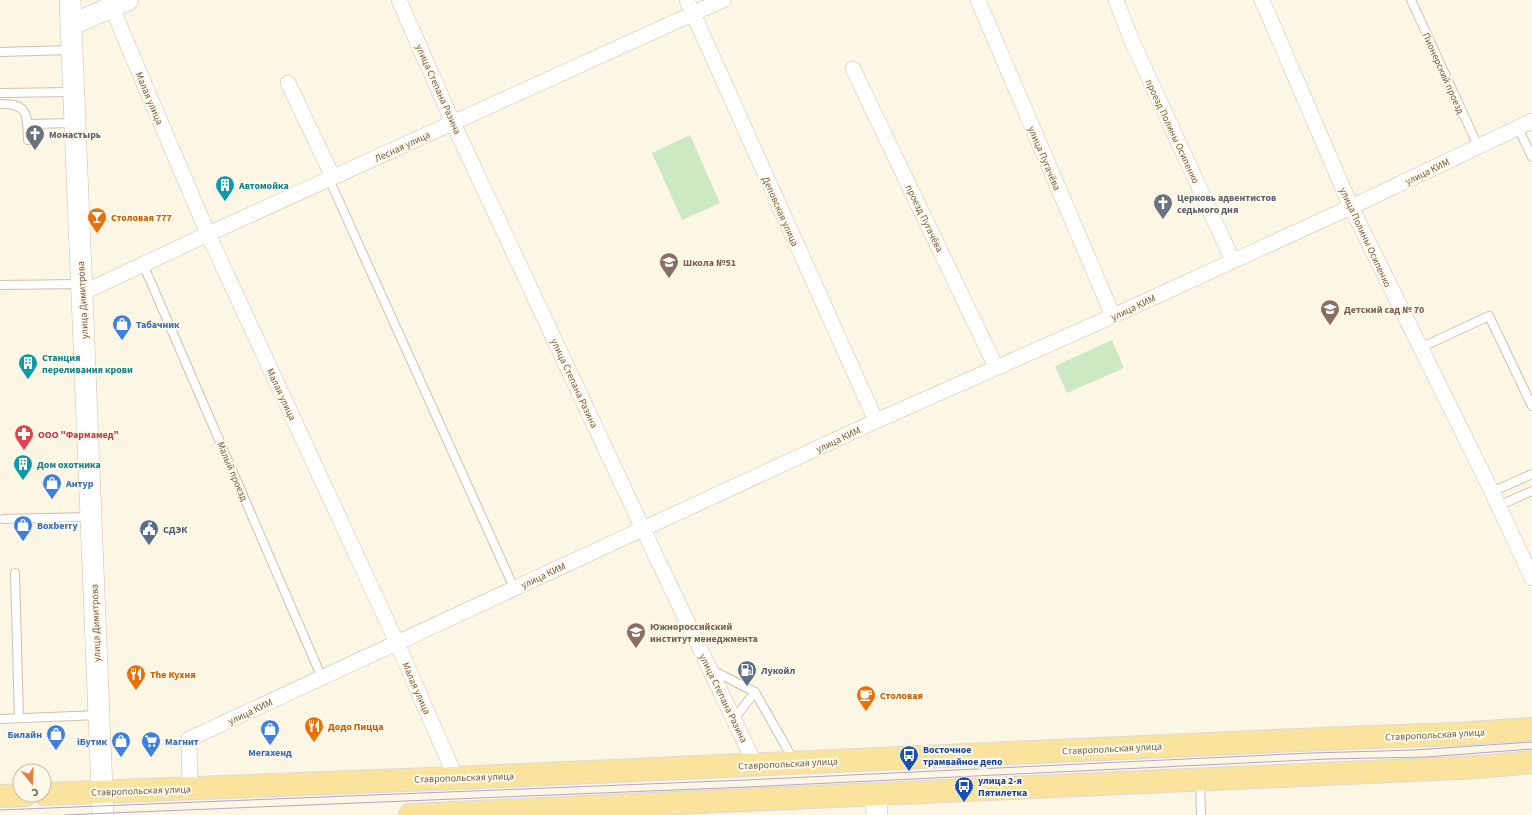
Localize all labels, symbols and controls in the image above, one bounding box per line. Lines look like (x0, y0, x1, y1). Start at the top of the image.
street label: Пионерский проезд (1419, 30, 1468, 117)
street label: улица Степана Разина (412, 42, 464, 137)
street label: Малая улица (132, 70, 166, 127)
street label: проезд Полины Осипенко (1142, 77, 1202, 186)
church icon: Монастырь (24, 123, 46, 151)
street label: улица Пугачёва (1024, 124, 1064, 193)
place label: Монастырь (49, 128, 101, 142)
street label: Лесная улица (372, 128, 432, 166)
street label: улица КИМ (1403, 155, 1452, 189)
building icon: Автомойка (214, 174, 236, 202)
street label: Деповская улица (758, 174, 802, 249)
place label: Автомойка (238, 179, 289, 193)
street label: проезд Пугачёва (902, 182, 946, 255)
street label: улица Полины Осипенко (1336, 185, 1394, 290)
place label: Церковь адвентистов седьмого дня (1177, 191, 1276, 217)
church icon: Церковь адвентистов седьмого дня (1152, 192, 1174, 220)
bar icon: Столовая 777 (86, 206, 108, 234)
place label: Столовая 777 (111, 211, 172, 225)
school or university icon: Школа №51 (658, 251, 680, 279)
place label: Школа №51 (683, 256, 736, 270)
street label: улица Димитрова (74, 261, 92, 339)
street label: улица КИМ (1109, 291, 1158, 324)
school or university icon: Детский сад № 70 (1319, 298, 1341, 326)
place label: Детский сад № 70 (1344, 303, 1424, 317)
shop icon: Табачник (111, 313, 133, 341)
place label: Табачник (136, 318, 180, 332)
street label: улица Степана Разина (547, 336, 601, 431)
place label: Станция переливания крови (42, 351, 133, 377)
building icon: Станция переливания крови (17, 352, 39, 380)
street label: Малая улица (263, 366, 299, 423)
pharmacy icon: ООО "Фармамед" (13, 423, 35, 451)
street label: улица КИМ (814, 423, 863, 456)
place label: ООО "Фармамед" (38, 428, 119, 442)
street label: Малый проезд (213, 439, 251, 504)
building icon: Дом охотника (12, 453, 34, 481)
place label: Дом охотника (37, 458, 101, 472)
shop icon: Антур (41, 472, 63, 500)
place label: Антур (65, 477, 94, 491)
shop icon: Boxberry (12, 514, 34, 542)
public building icon: СДЭК (138, 518, 160, 546)
place label: Boxberry (37, 519, 78, 533)
place label: СДЭК (163, 523, 188, 537)
street label: улица КИМ (519, 559, 568, 592)
street label: улица Димитрова (88, 584, 104, 662)
place label: Южнороссийский институт менеджмента (650, 620, 758, 646)
school or university icon: Южнороссийский институт менеджмента (625, 621, 647, 649)
street label: улица Степана Разина (695, 652, 751, 745)
fuel station icon: Лукойл (736, 659, 758, 687)
street label: Малая улица (398, 660, 434, 717)
restaurant icon: The Кухня (125, 663, 147, 691)
place label: Лукойл (760, 664, 795, 678)
place label: The Кухня (150, 668, 196, 682)
cafe icon: Столовая (855, 684, 877, 712)
place label: Столовая (880, 689, 923, 703)
street label: улица КИМ (226, 695, 275, 728)
restaurant icon: Додо Пицца (303, 715, 325, 743)
shop icon: Мегахенд (259, 718, 281, 746)
place label: Додо Пицца (328, 720, 384, 734)
shop icon: Билайн (45, 723, 67, 751)
street label: Ставропольская улица (1385, 725, 1485, 745)
place label: Билайн (8, 728, 42, 742)
shop icon: iБутик (110, 730, 132, 758)
supermarket icon: Магнит (140, 730, 162, 758)
place label: iБутик (77, 735, 108, 749)
place label: Магнит (165, 735, 199, 749)
street label: Ставропольская улица (1062, 739, 1162, 759)
place label: Восточное трамвайное депо (923, 743, 1003, 769)
bus stop icon: Восточное трамвайное депо (898, 744, 920, 772)
place label: Мегахенд (248, 746, 292, 760)
street label: Ставропольская улица (738, 754, 838, 774)
north arrow (12, 763, 52, 803)
street label: Ставропольская улица (414, 769, 514, 787)
place label: улица 2-я Пятилетка (978, 774, 1027, 800)
bus stop icon: улица 2-я Пятилетка (953, 775, 975, 803)
street label: Ставропольская улица (91, 782, 191, 800)
text: С (29, 784, 41, 800)

